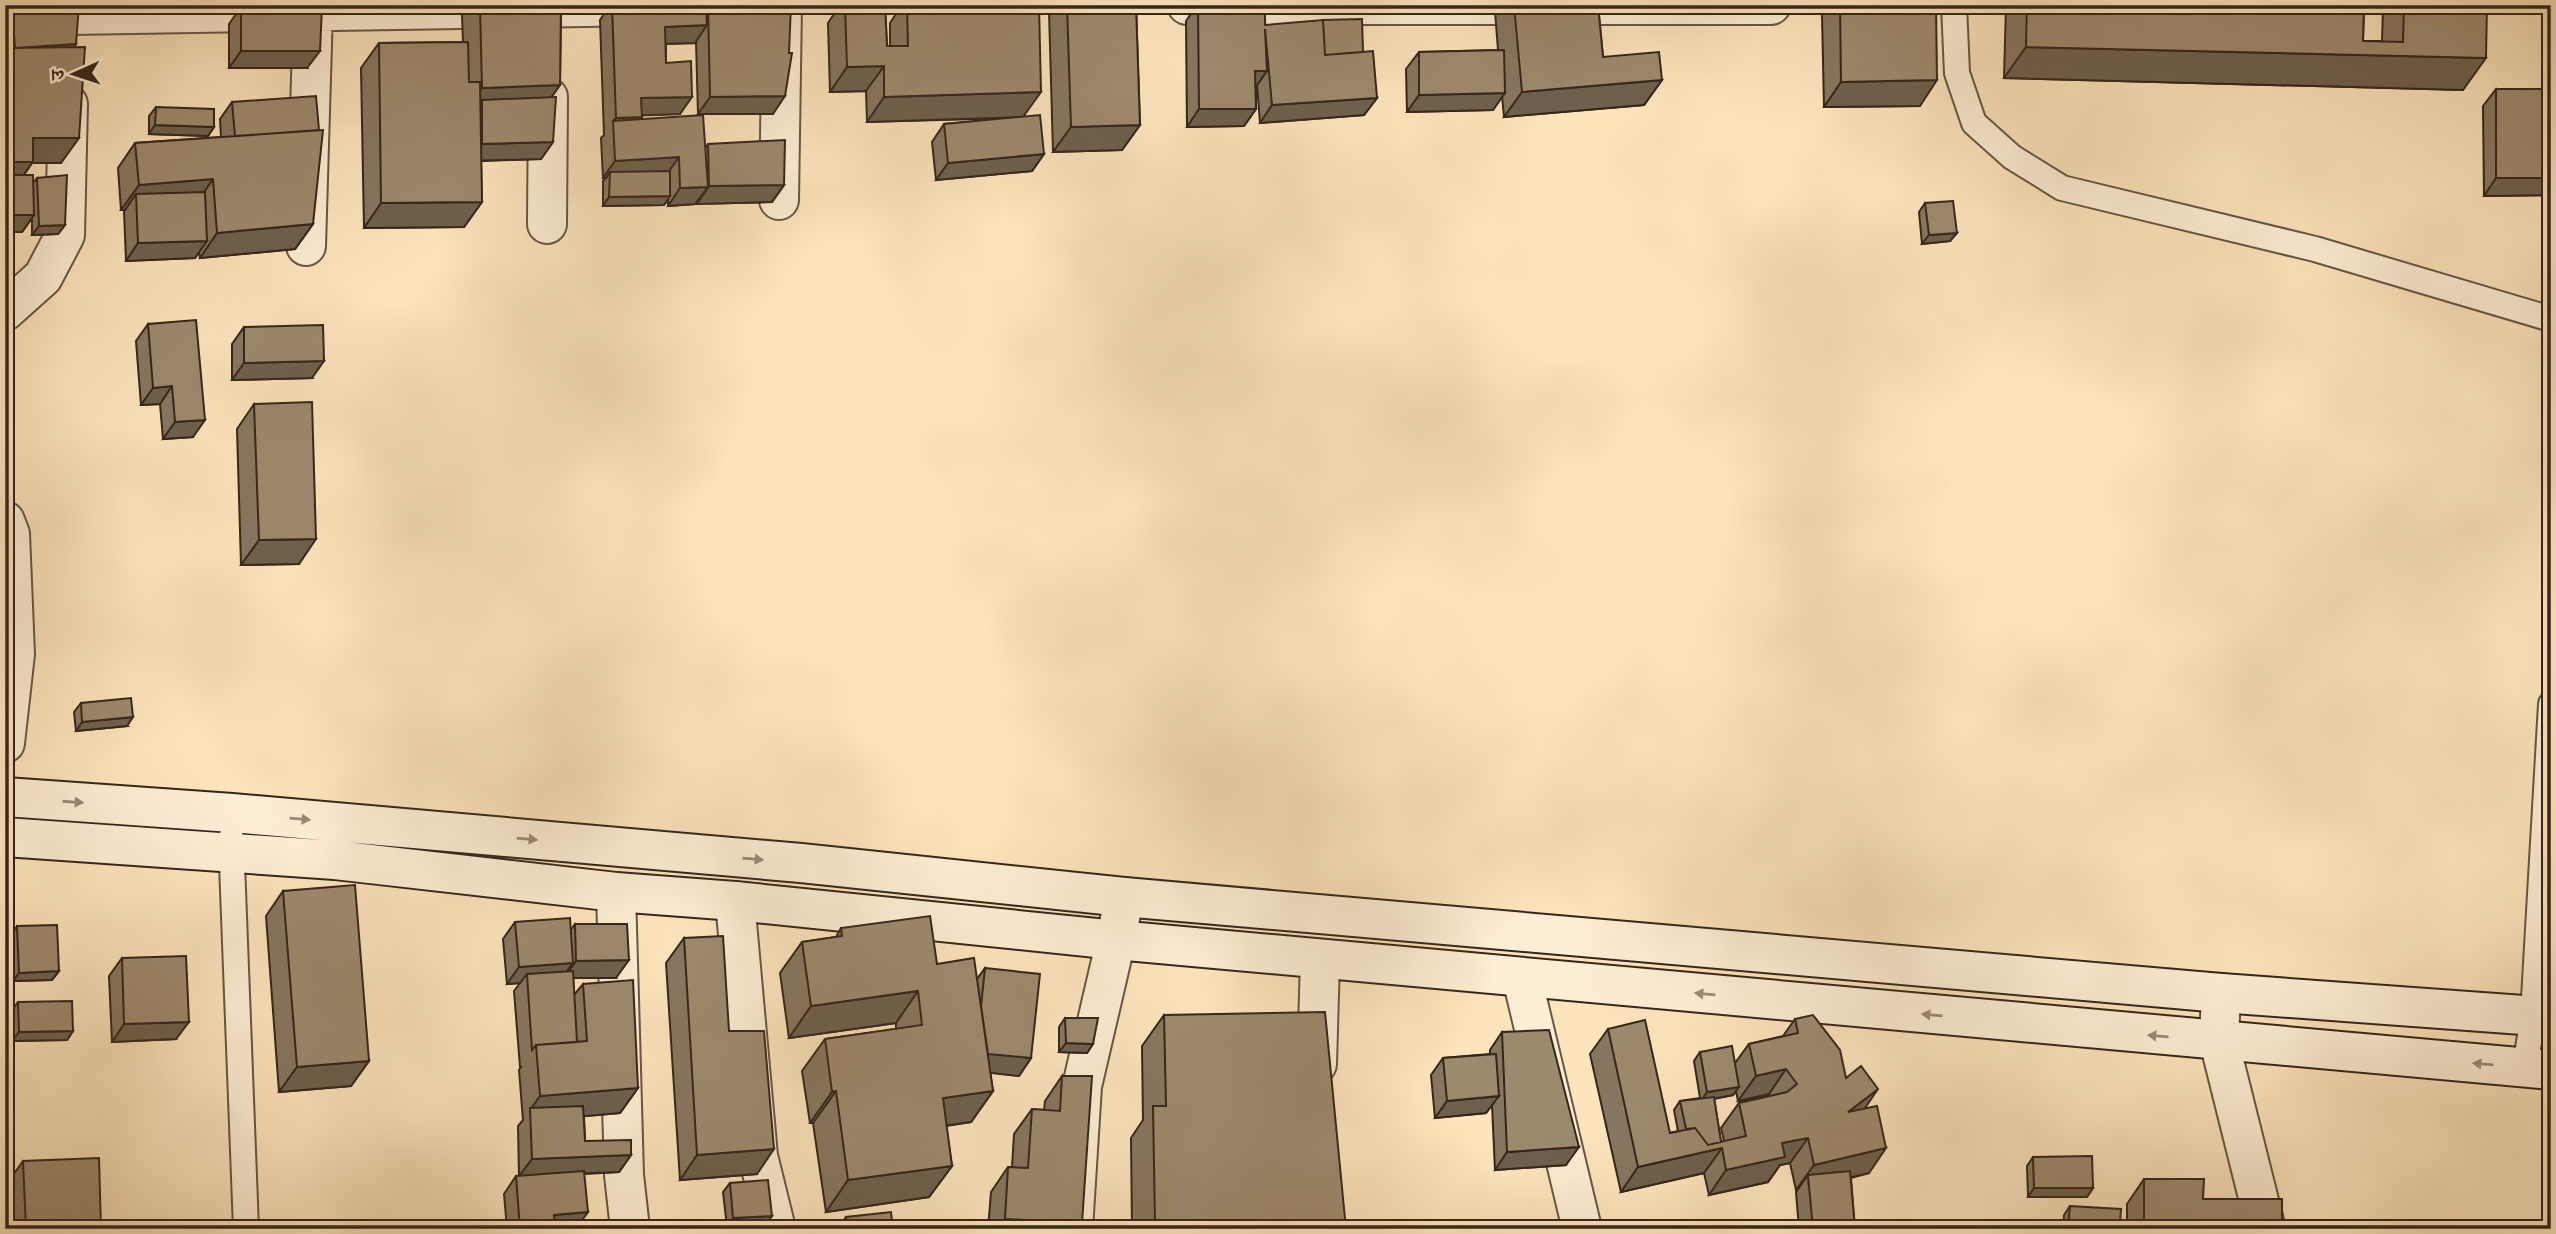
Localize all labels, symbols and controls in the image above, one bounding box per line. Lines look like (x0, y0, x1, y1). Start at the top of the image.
north arrow (38, 38, 108, 108)
text: उ (45, 68, 71, 82)
one-way arrow (63, 797, 85, 808)
one-way arrow (289, 814, 311, 825)
one-way arrow (516, 834, 538, 845)
one-way arrow (743, 854, 765, 865)
one-way arrow (1694, 988, 1716, 999)
one-way arrow (1921, 1009, 1943, 1020)
one-way arrow (2147, 1030, 2169, 1041)
one-way arrow (2472, 1058, 2494, 1069)

